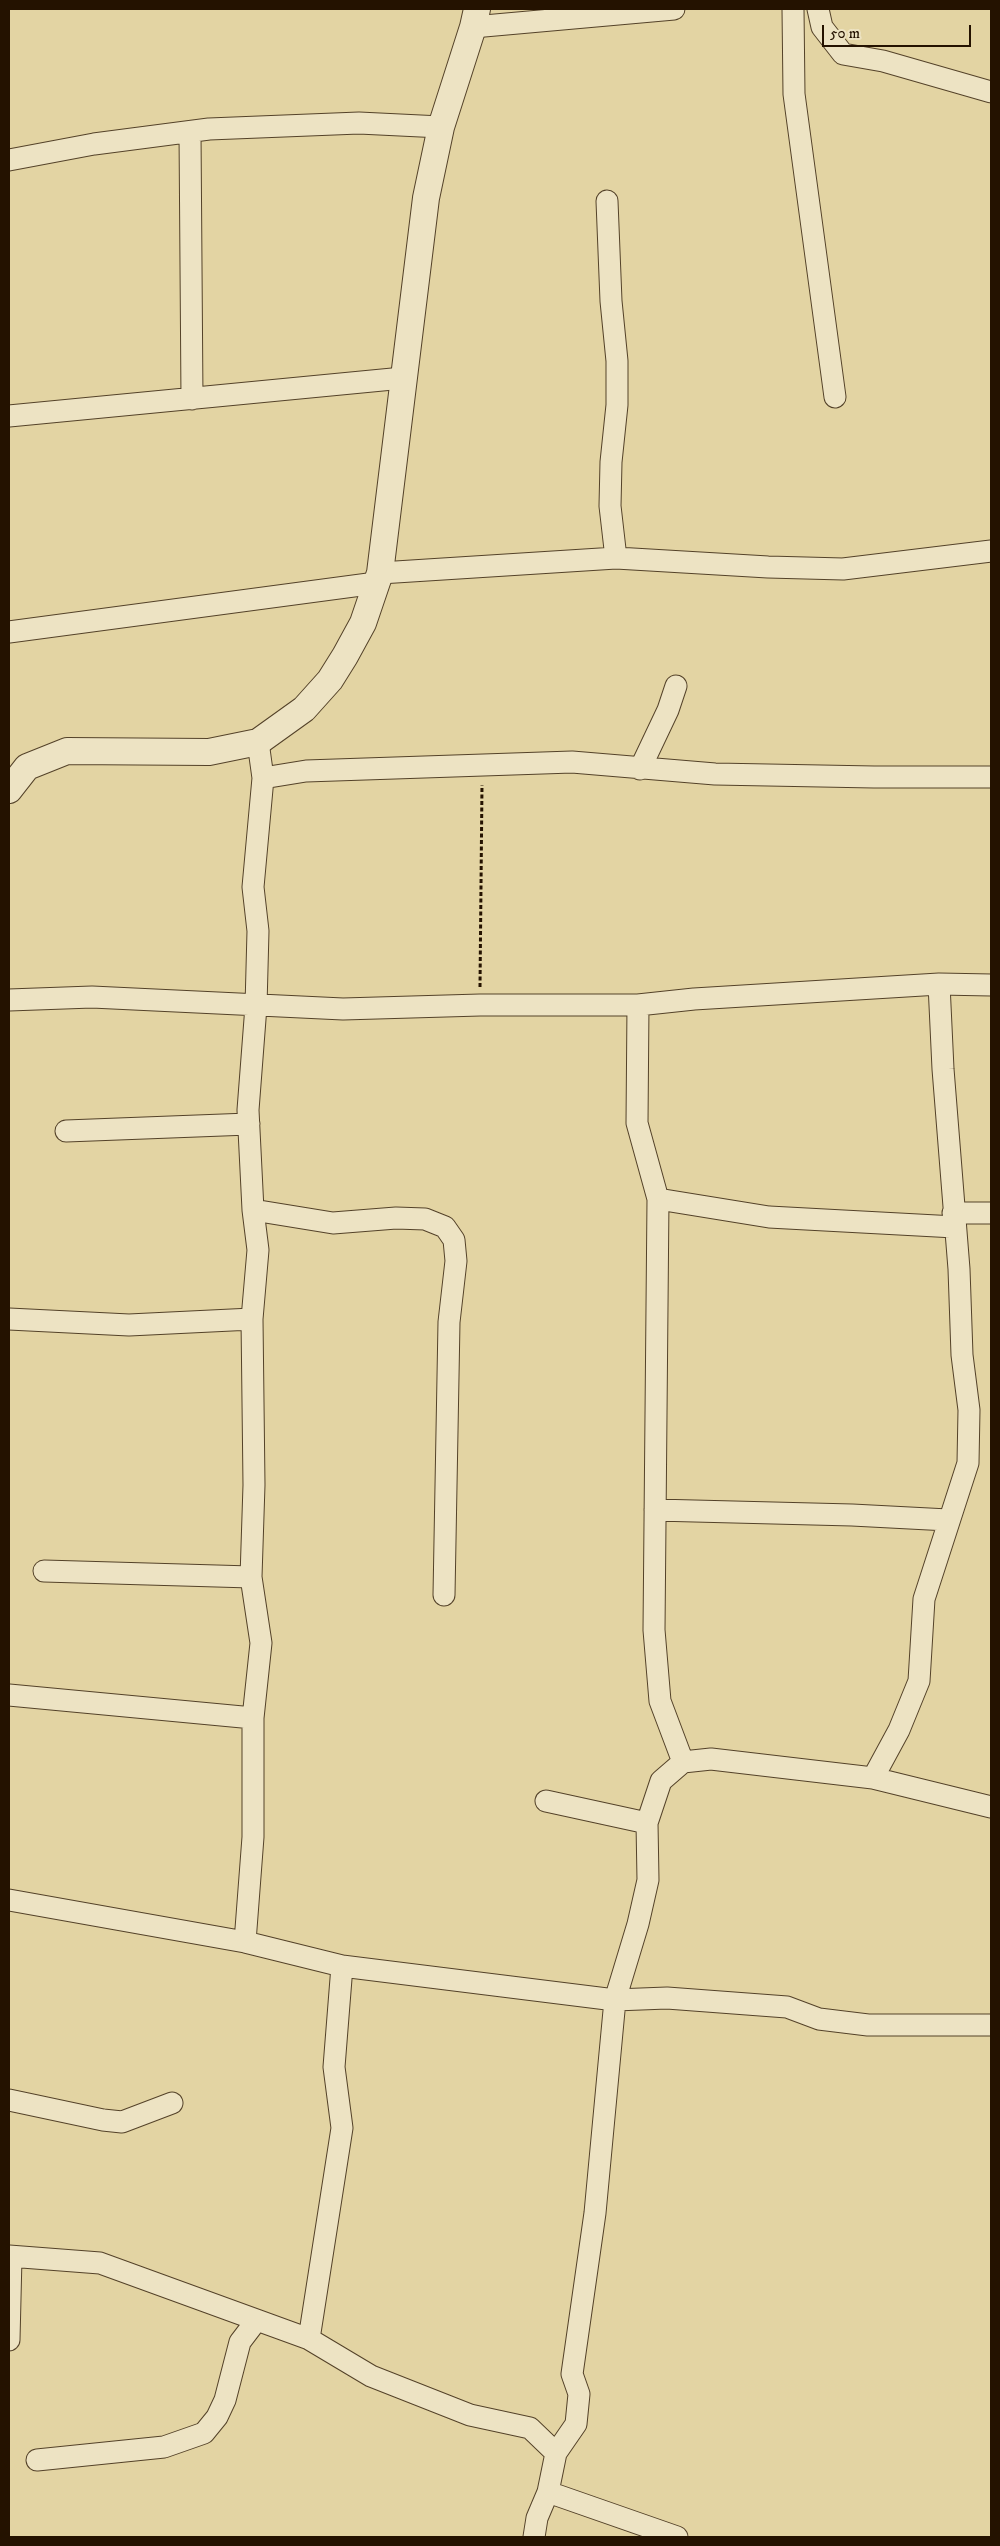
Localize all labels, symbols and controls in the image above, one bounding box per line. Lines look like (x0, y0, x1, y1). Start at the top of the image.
scale bar (825, 15, 974, 47)
text: 50 m (830, 24, 860, 43)

